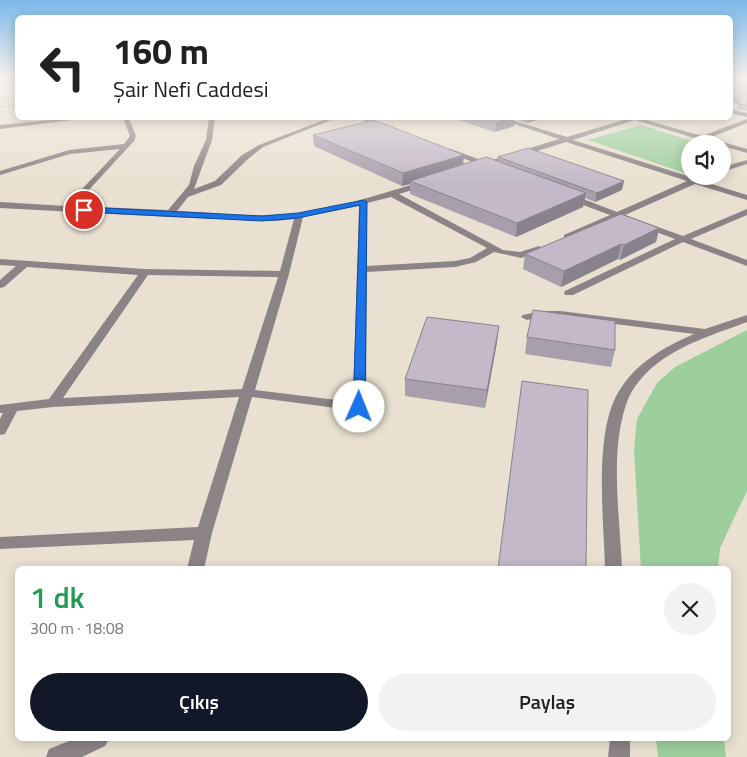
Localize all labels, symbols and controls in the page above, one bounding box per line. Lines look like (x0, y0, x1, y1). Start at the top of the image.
text: 160 m (113, 24, 209, 78)
icon: left (30, 35, 95, 100)
text: Şair Nefi Caddesi (113, 72, 268, 106)
map controls (681, 135, 731, 185)
button: sound (681, 135, 731, 185)
pin (63, 189, 105, 231)
icon: arrive (70, 196, 98, 224)
position arrow (332, 380, 384, 432)
text: 1 dk (30, 574, 85, 620)
button: close (664, 583, 716, 635)
text: 300 m · 18:08 (30, 616, 124, 640)
button: Çıkış (30, 673, 368, 731)
button: Paylaş (378, 673, 716, 731)

